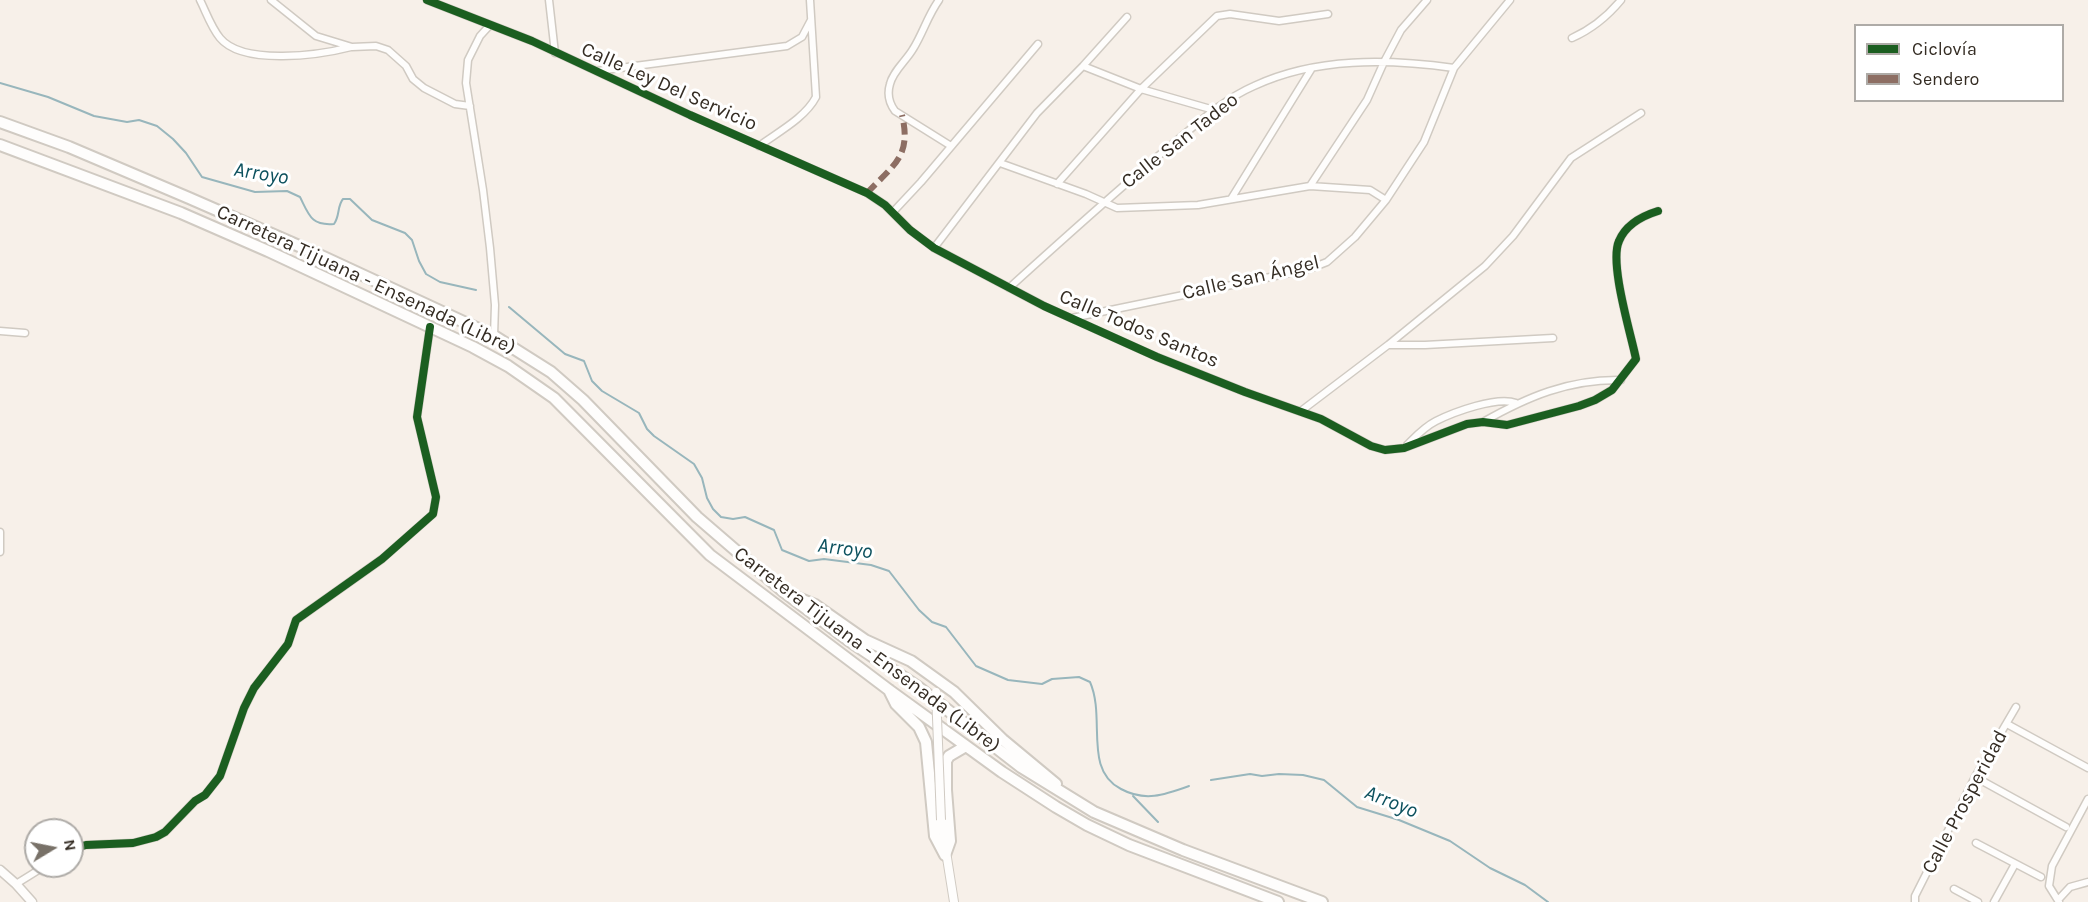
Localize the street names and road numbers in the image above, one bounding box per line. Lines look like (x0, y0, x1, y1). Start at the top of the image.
street label: Calle Ley Del Servicio (577, 37, 761, 137)
street label: Calle San Tadeo (1117, 88, 1243, 194)
street label: Carretera Tijuana - Ensenada (Libre) (213, 200, 519, 360)
street label: Calle San Ángel (1180, 251, 1322, 305)
street label: Calle Todos Santos (1056, 285, 1222, 373)
street label: Carretera Tijuana - Ensenada (Libre) (729, 542, 1005, 758)
street label: Calle Prosperidad (1917, 726, 2013, 878)

